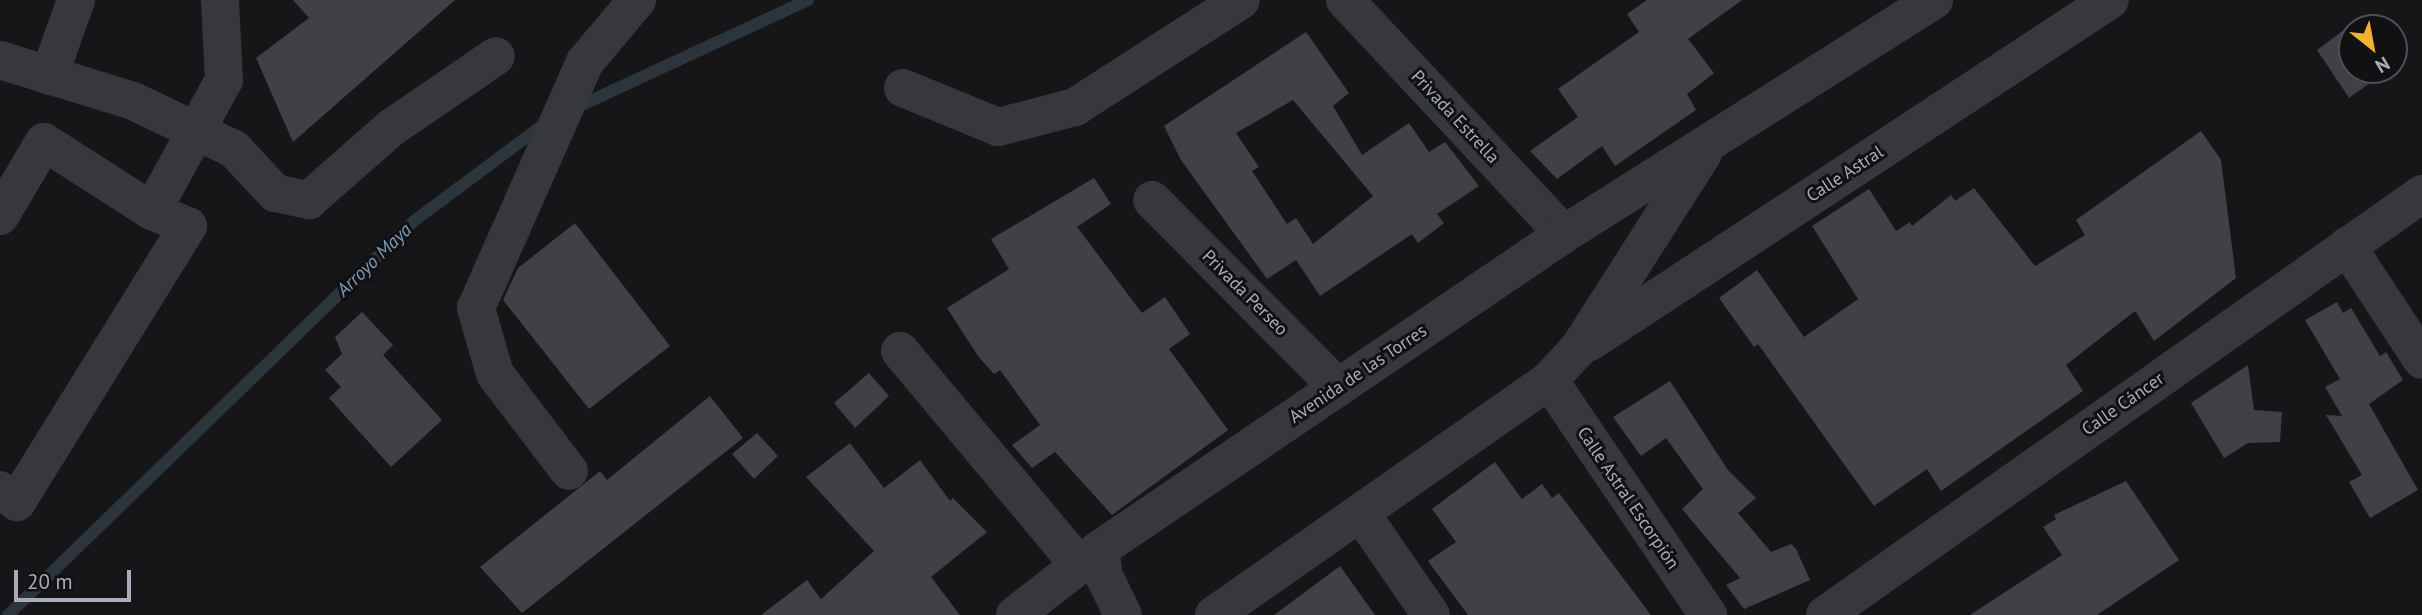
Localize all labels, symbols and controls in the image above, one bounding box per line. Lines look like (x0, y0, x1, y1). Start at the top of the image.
north arrow (2338, 14, 2408, 84)
text: N (2371, 52, 2394, 79)
street label: Privada Estrella (1406, 66, 1504, 168)
street label: Calle Astral (1802, 141, 1888, 207)
water label: Arroyo Maya (332, 219, 416, 301)
street label: Privada Perseo (1198, 246, 1292, 340)
street label: Avenida de las Torres (1285, 320, 1431, 428)
street label: Calle Cáncer (2078, 368, 2168, 440)
street label: Calle Astral Escorpión (1572, 423, 1684, 573)
scale bar (18, 556, 135, 600)
text: 20 m (27, 568, 73, 595)

